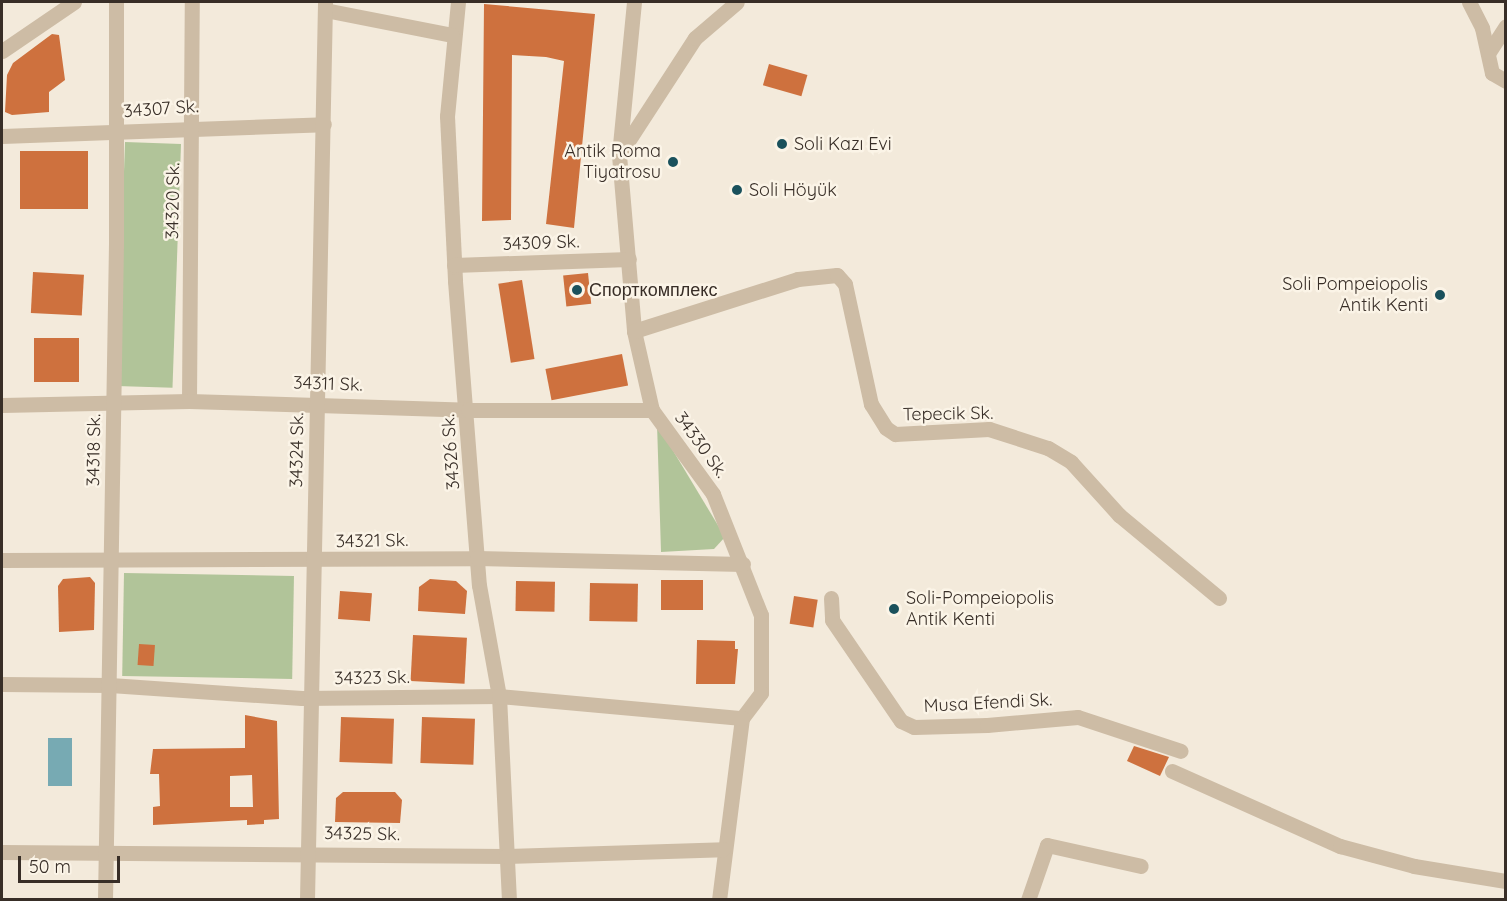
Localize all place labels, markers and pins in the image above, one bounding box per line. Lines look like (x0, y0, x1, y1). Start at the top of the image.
place label: Soli Kazı Evi (794, 133, 892, 155)
marker: Soli Kazı Evi (775, 137, 789, 151)
place label: Antik Roma Tiyatrosu (564, 141, 661, 184)
marker: Antik Roma Tiyatrosu (666, 155, 680, 169)
place label: Soli Höyük (749, 179, 837, 201)
marker: Soli Höyük (730, 183, 744, 197)
place label: Soli Pompeiopolis Antik Kenti (1282, 274, 1428, 316)
place label: Спорткомплекс (589, 279, 717, 301)
marker: Спорткомплекс (570, 283, 584, 297)
marker: Soli Pompeiopolis Antik Kenti (1433, 288, 1447, 302)
place label: Soli-Pompeiopolis Antik Kenti (906, 588, 1054, 630)
marker: Soli-Pompeiopolis Antik Kenti (887, 602, 901, 616)

